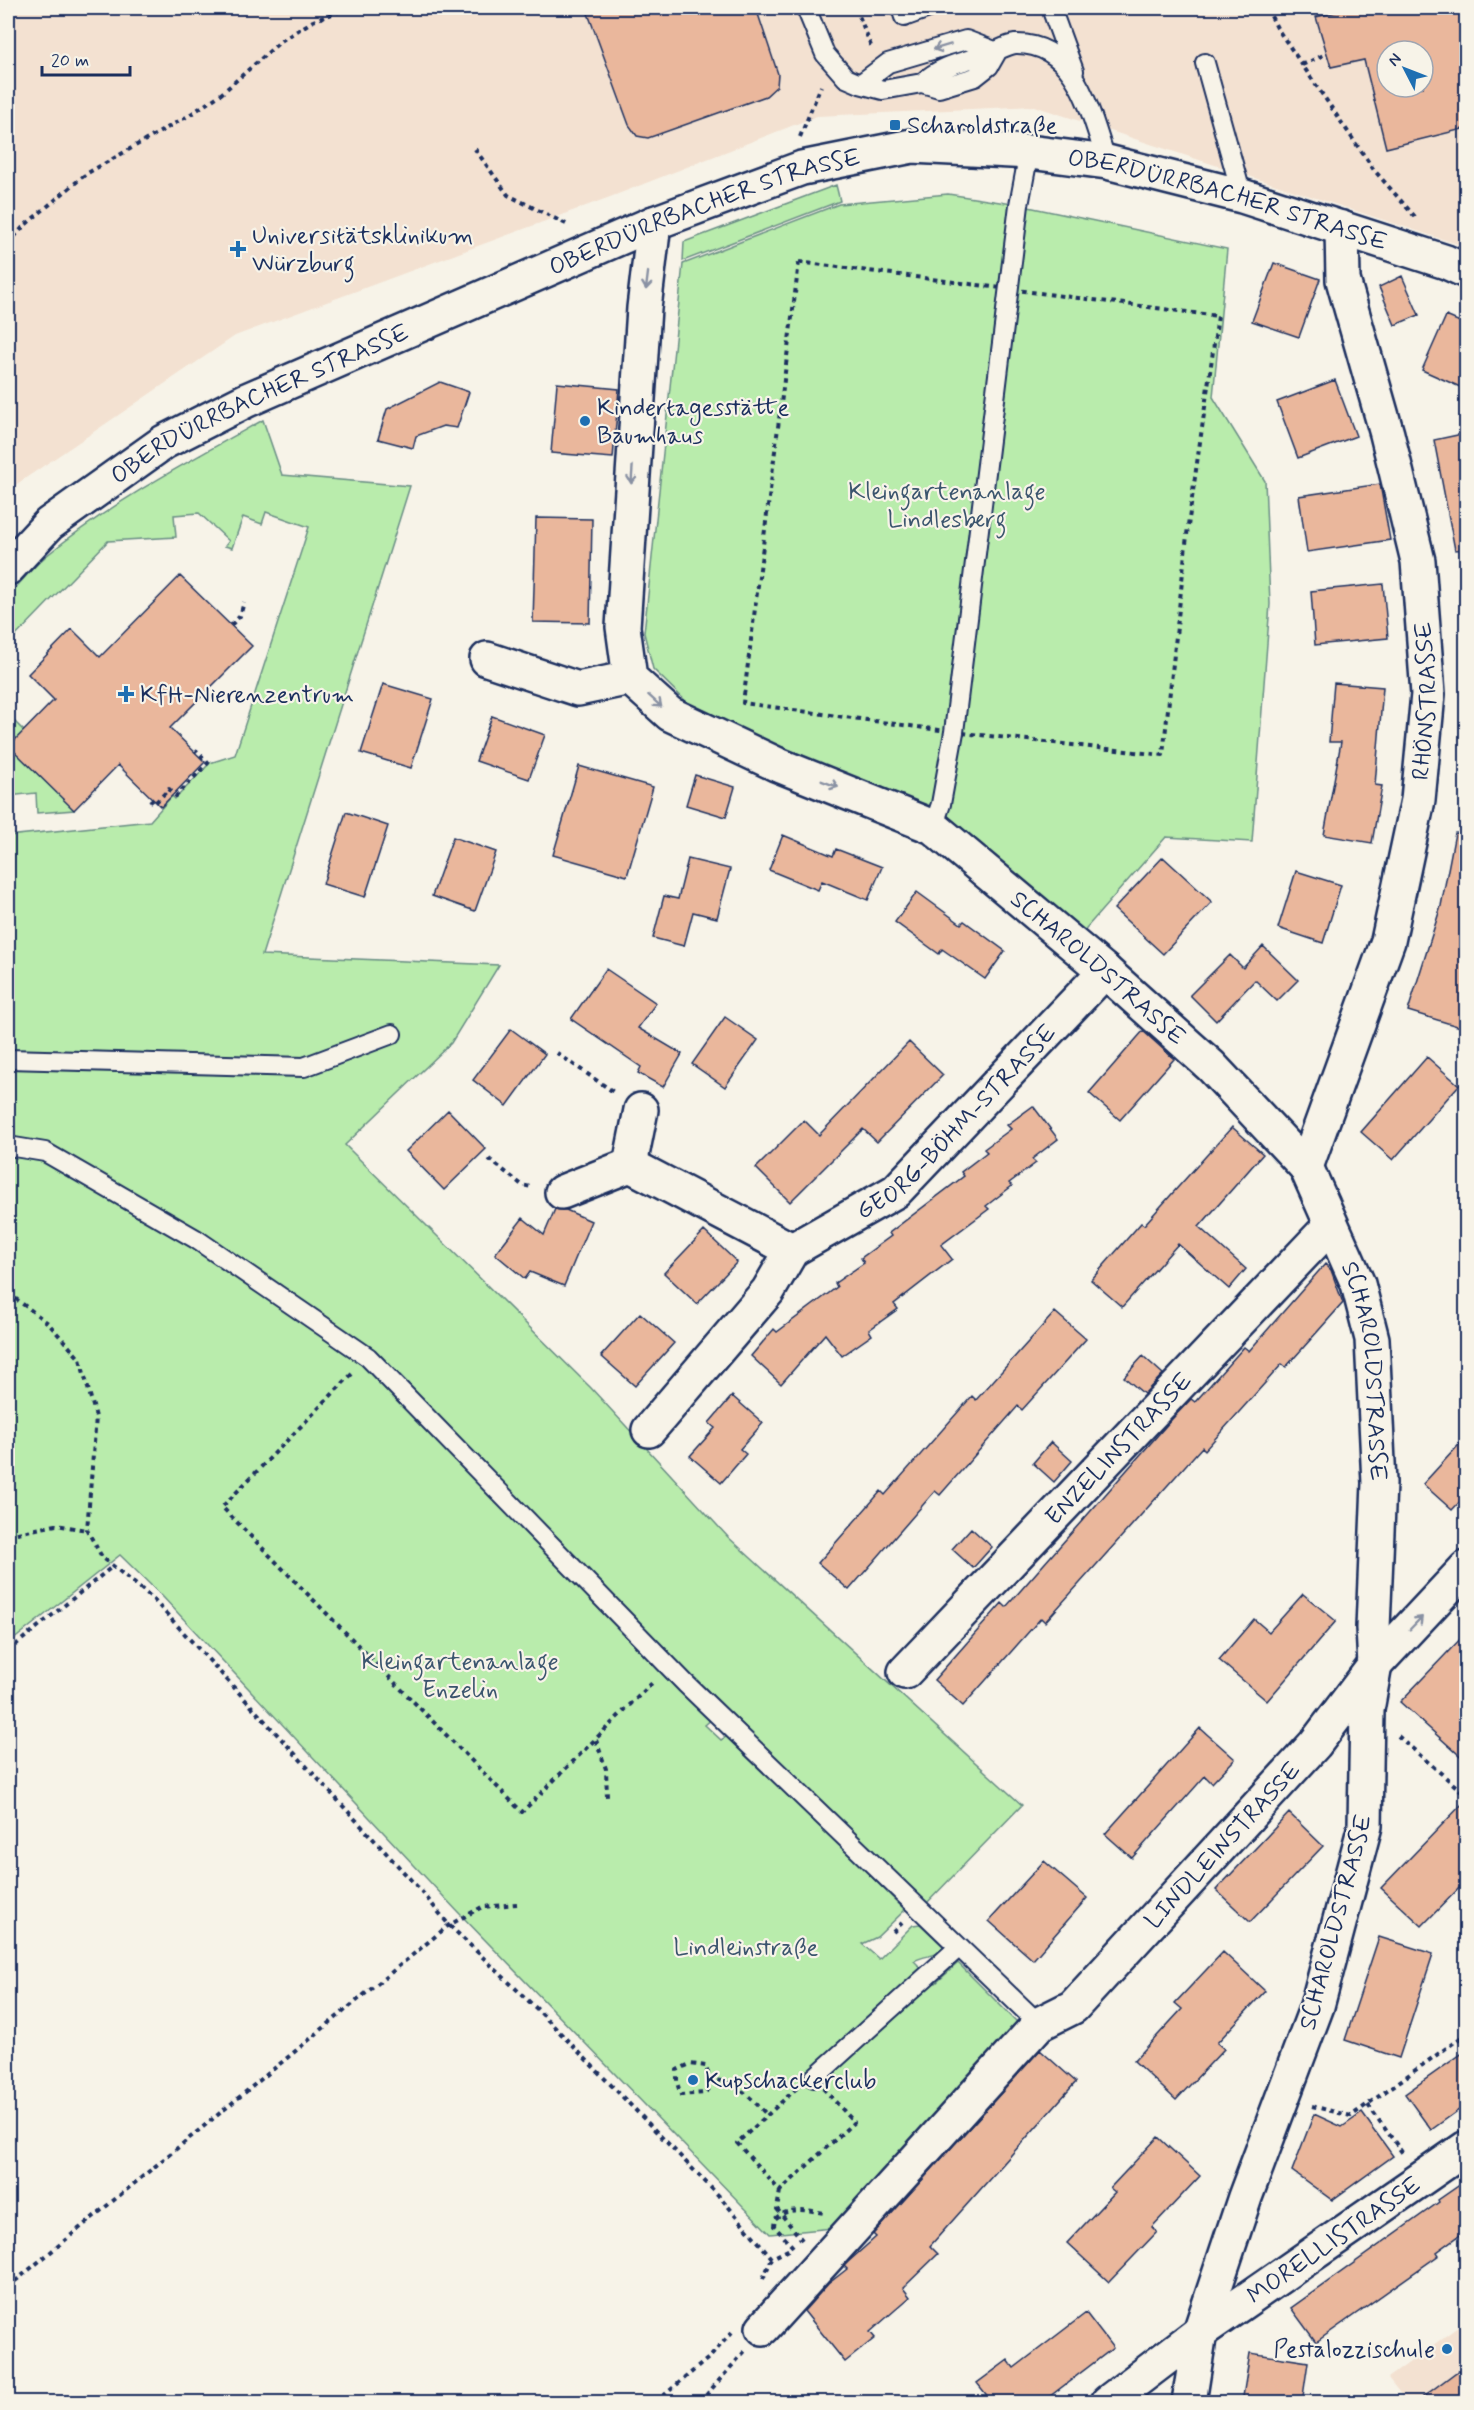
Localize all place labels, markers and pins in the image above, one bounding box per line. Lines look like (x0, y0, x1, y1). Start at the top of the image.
place label: Scharoldstraße (907, 111, 1058, 142)
marker: Scharoldstraße (888, 118, 902, 132)
place label: Universitätsklinikum Würzburg (252, 221, 473, 283)
marker: Universitätsklinikum Würzburg (229, 240, 247, 258)
place label: Kindertagesstätte Baumhaus (597, 393, 790, 452)
marker: Kindertagesstätte Baumhaus (578, 414, 592, 428)
place label: KfH-Nierenzentrum (140, 680, 354, 711)
marker: KfH-Nierenzentrum (117, 685, 135, 703)
place label: Kupschackerclub (705, 2066, 876, 2097)
marker: Kupschackerclub (686, 2073, 700, 2087)
place label: Pestalozzischule (1273, 2335, 1435, 2366)
marker: Pestalozzischule (1440, 2342, 1454, 2356)

